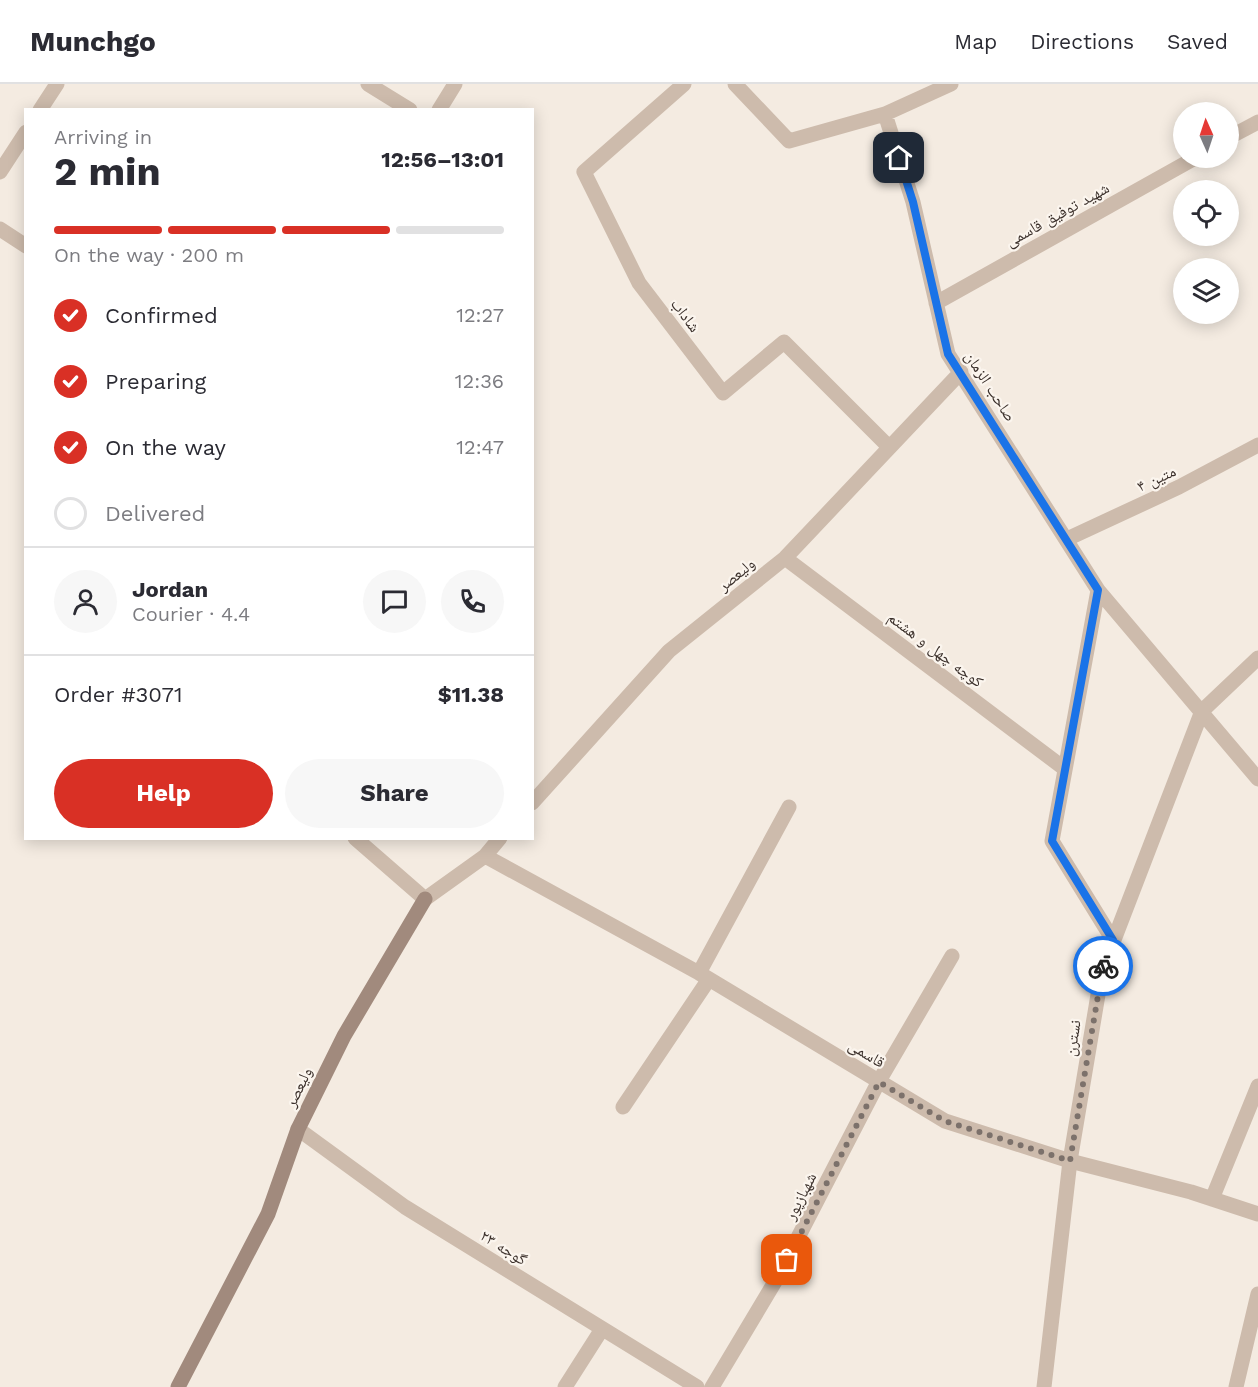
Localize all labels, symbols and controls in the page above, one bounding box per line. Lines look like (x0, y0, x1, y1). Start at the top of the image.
text: Munchgo (30, 25, 156, 58)
text: Map (954, 29, 997, 54)
text: Directions (1030, 29, 1134, 54)
text: Saved (1167, 29, 1228, 54)
north arrow (1173, 102, 1239, 168)
map controls (1173, 102, 1239, 324)
text: Arriving in (54, 125, 152, 149)
pin (873, 132, 924, 183)
icon: home (882, 141, 915, 174)
text: 12:56–13:01 (381, 147, 504, 172)
text: 2 min (54, 149, 161, 194)
street label: شهید توفیق قاسمی (1002, 178, 1113, 252)
button: locate (1173, 180, 1239, 246)
text: On the way · 200 m (54, 243, 244, 267)
button: layers (1173, 258, 1239, 324)
street label: شاداب (667, 295, 704, 336)
icon: check (54, 299, 87, 332)
text: Confirmed (105, 303, 218, 328)
text: 12:27 (456, 303, 504, 327)
street label: صاحب الزمان (960, 348, 1020, 425)
icon: check (54, 365, 87, 398)
text: Preparing (105, 369, 206, 394)
text: 12:36 (455, 369, 504, 393)
icon: check (54, 431, 87, 464)
text: On the way (105, 435, 226, 460)
text: 12:47 (456, 435, 504, 459)
street label: متین ۴ (1134, 461, 1179, 497)
text: Delivered (105, 501, 205, 526)
street label: ولیعصر (713, 554, 759, 596)
button: person (54, 570, 117, 633)
button: chat (363, 570, 426, 633)
button: phone (441, 570, 504, 633)
text: Jordan (132, 577, 208, 602)
text: Courier · 4.4 (132, 602, 250, 626)
street label: کوچه چهل و هشتم (884, 607, 987, 692)
text: Order #3071 (54, 682, 182, 707)
text: $11.38 (438, 682, 504, 707)
button: Help (54, 759, 273, 828)
button: Share (285, 759, 504, 828)
courier (1073, 936, 1133, 996)
icon: bike (1087, 950, 1120, 983)
street label: نسترن (1060, 1019, 1086, 1058)
street label: قاسمی (845, 1035, 888, 1072)
street label: ولیعصر (280, 1064, 316, 1111)
street label: شهبازپور (780, 1169, 821, 1224)
street label: گوجه ۲۳ (477, 1226, 531, 1269)
pin (761, 1234, 812, 1285)
icon: bag (770, 1243, 803, 1276)

